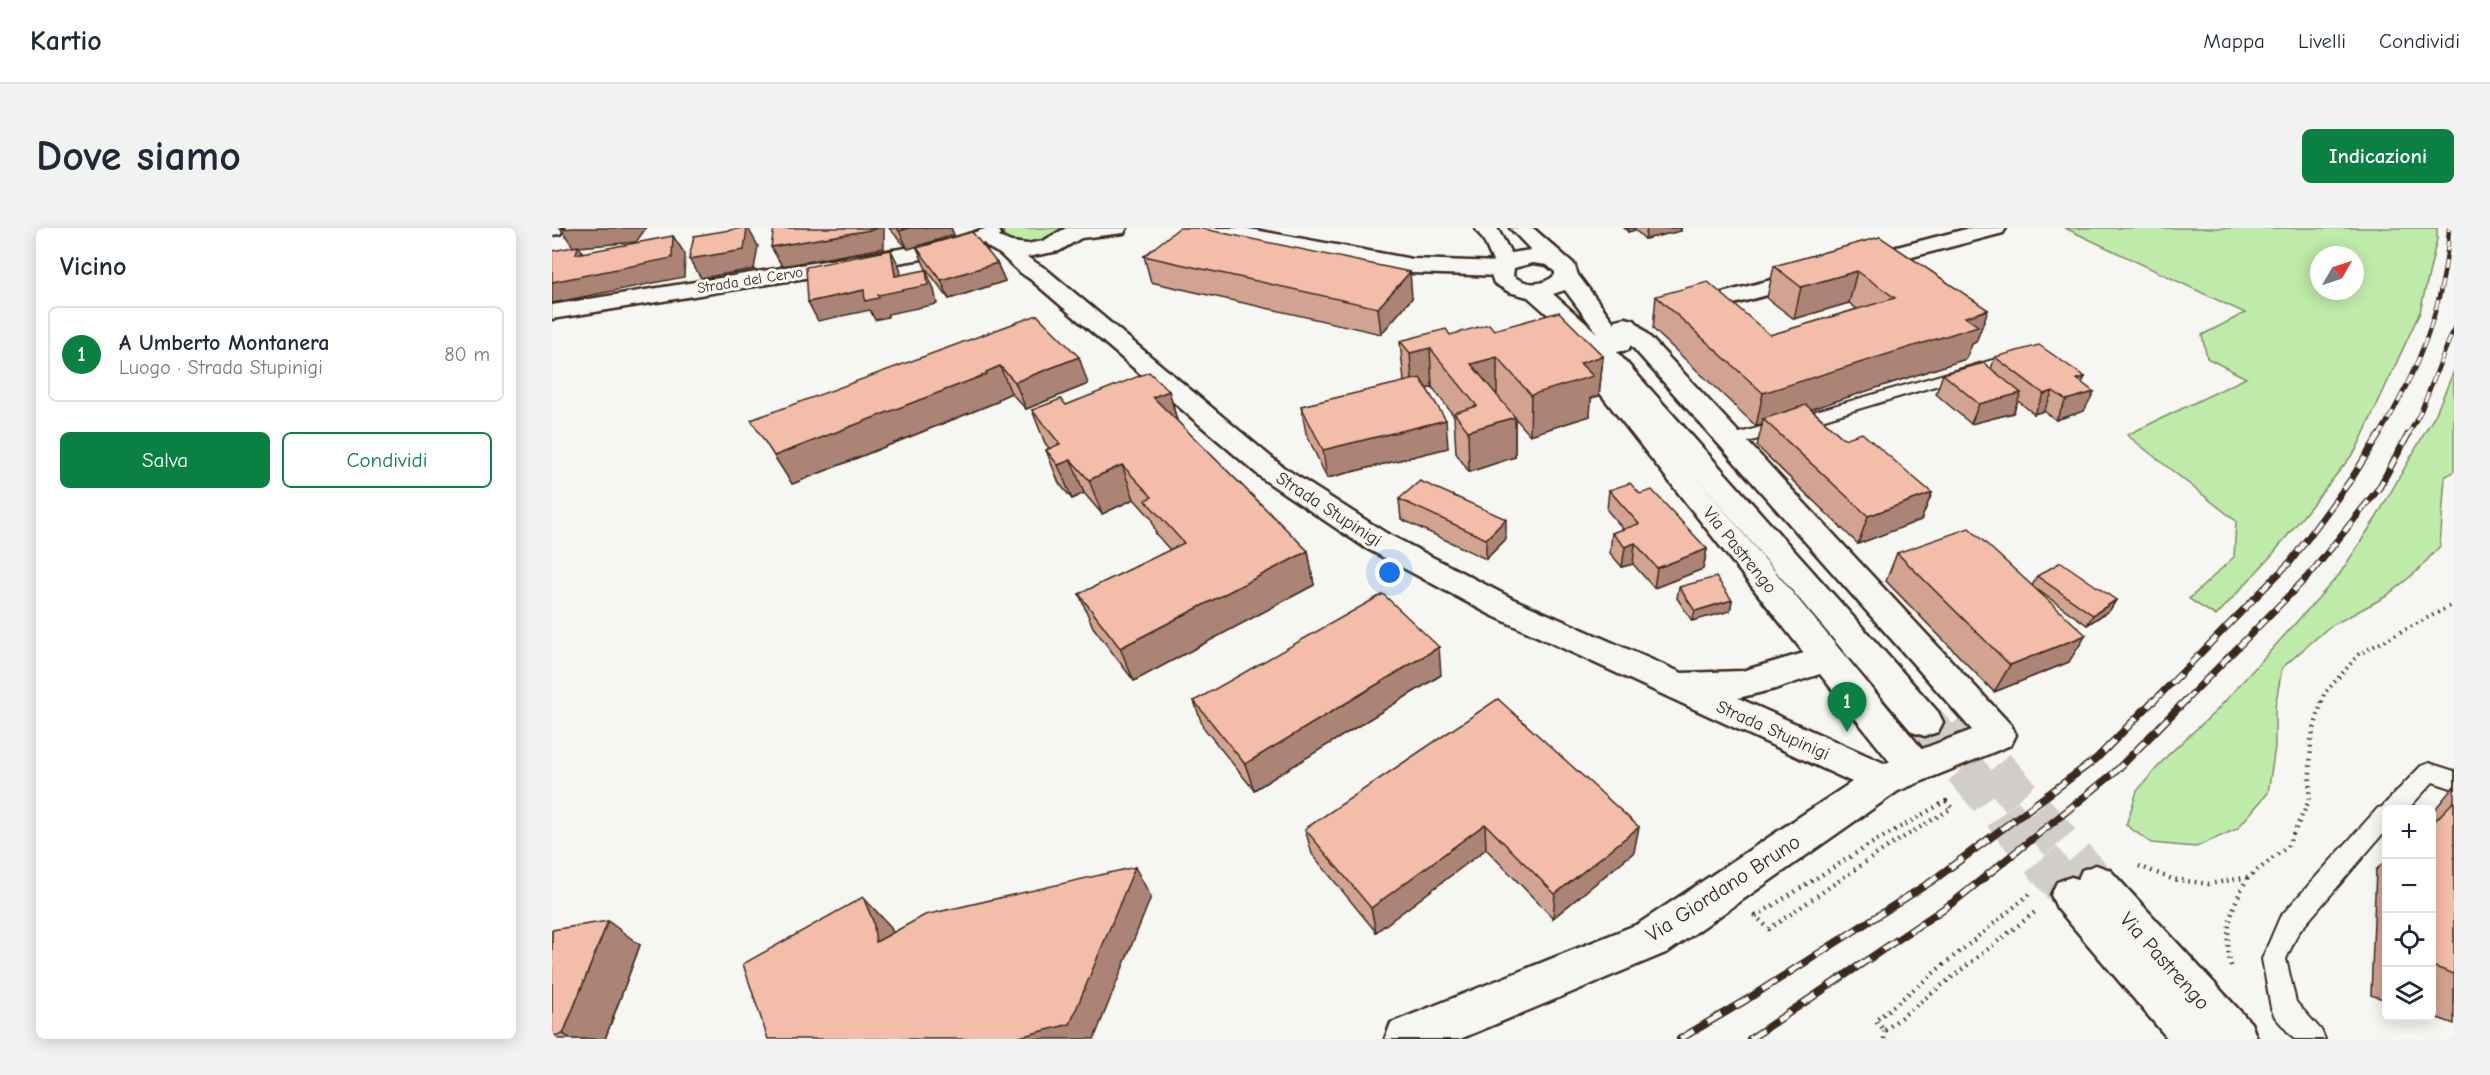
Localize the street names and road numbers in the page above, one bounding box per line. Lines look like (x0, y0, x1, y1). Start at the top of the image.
street label: Strada del Cervo (696, 263, 804, 297)
street label: Strada Stupinigi (1272, 467, 1385, 551)
street label: Via Pastrengo (1698, 503, 1781, 598)
street label: Strada Stupinigi (1713, 696, 1833, 765)
street label: Via Giordano Bruno (1641, 829, 1805, 947)
street label: Via Pastrengo (2115, 907, 2215, 1015)

